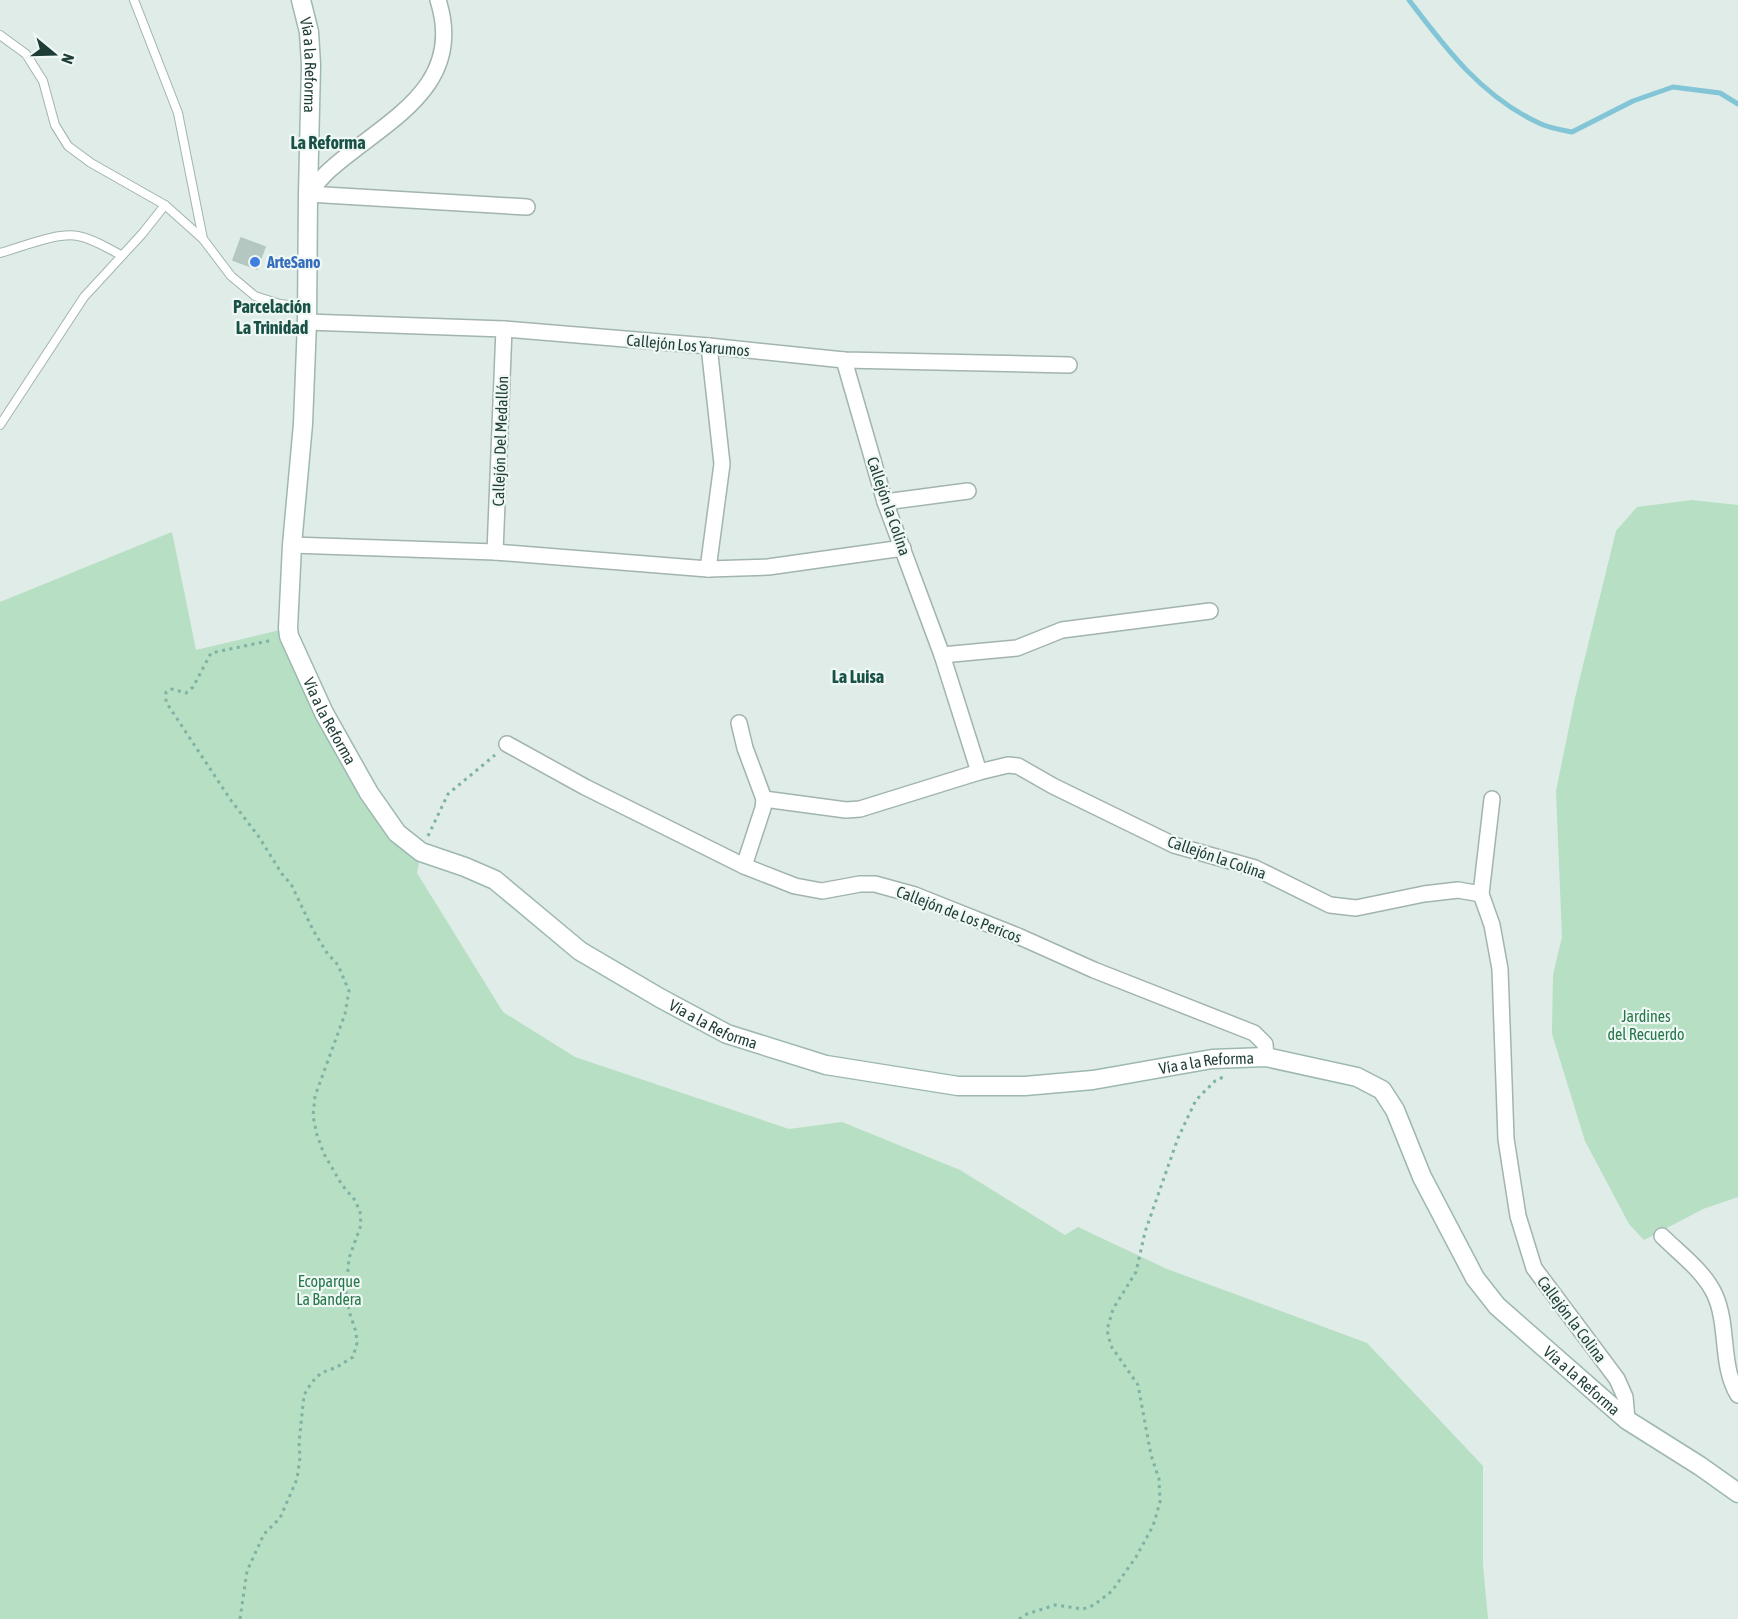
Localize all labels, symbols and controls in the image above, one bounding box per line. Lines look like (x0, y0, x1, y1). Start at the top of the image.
street label: Vía a la Reforma (297, 15, 320, 113)
north arrow (24, 24, 84, 84)
text: N (58, 51, 78, 66)
district label: La Reforma (290, 132, 366, 153)
place label: ArteSano (266, 253, 321, 271)
marker: ArteSano (248, 255, 262, 269)
district label: Parcelación La Trinidad (233, 296, 311, 338)
street label: Callejón Los Yarumos (626, 331, 751, 360)
street label: Callejón Del Medallón (489, 375, 512, 507)
street label: Callejón la Colina (863, 454, 914, 558)
district label: La Luisa (832, 666, 884, 687)
street label: Vía a la Reforma (300, 674, 360, 767)
street label: Callejón la Colina (1165, 832, 1269, 883)
street label: Callejón de Los Pericos (894, 882, 1024, 947)
street label: Vía a la Reforma (666, 996, 760, 1052)
park label: Jardines del Recuerdo (1607, 1007, 1685, 1043)
street label: Vía a la Reforma (1157, 1048, 1254, 1077)
park label: Ecoparque La Bandera (296, 1272, 362, 1308)
street label: Callejón la Colina (1533, 1272, 1610, 1366)
street label: Vía a la Reforma (1540, 1342, 1624, 1419)

